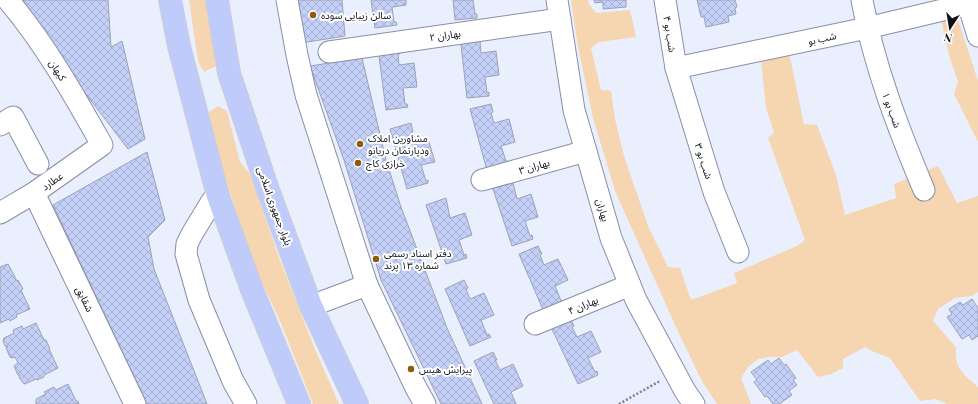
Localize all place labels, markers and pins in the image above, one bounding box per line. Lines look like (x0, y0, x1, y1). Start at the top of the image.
place label: سالن زیبایی سوده (321, 8, 391, 22)
marker: سالن زیبایی سوده (308, 10, 318, 20)
place label: مشاورین املاک ودپارتمان دریانو (368, 131, 429, 157)
marker: مشاورین املاک ودپارتمان دریانو (355, 139, 365, 149)
place label: خرازی کاج (366, 156, 405, 171)
marker: خرازی کاج (353, 158, 363, 168)
place label: دفتر اسناد رسمی شماره ۱۳ پرند (384, 246, 452, 272)
marker: دفتر اسناد رسمی شماره ۱۳ پرند (371, 254, 381, 264)
place label: پیرایش هیس (419, 362, 472, 376)
marker: پیرایش هیس (406, 364, 416, 374)

